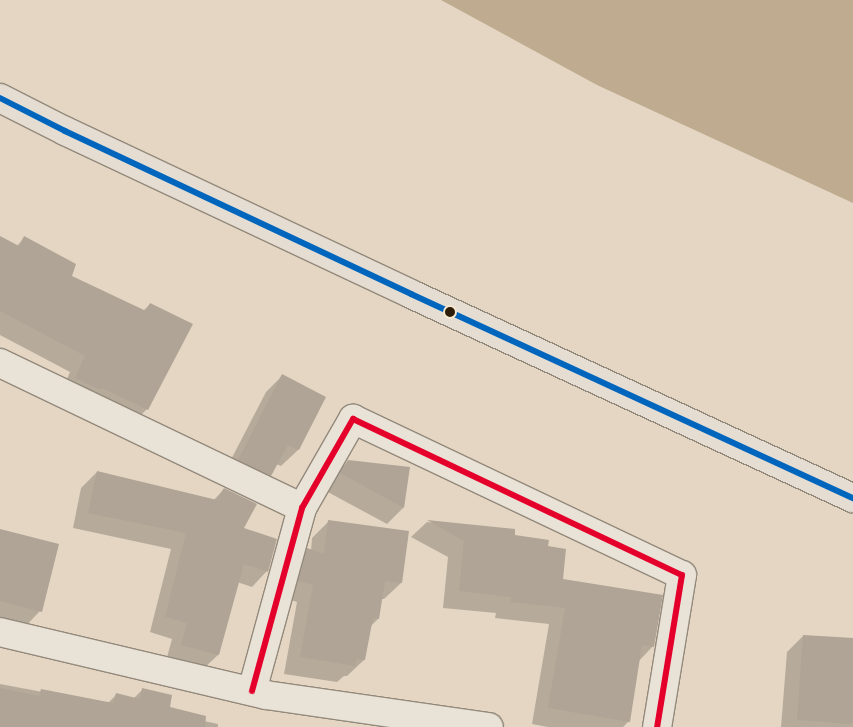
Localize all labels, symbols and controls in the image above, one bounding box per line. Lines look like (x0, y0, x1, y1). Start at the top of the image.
unlabelled marker (445, 307, 455, 317)

